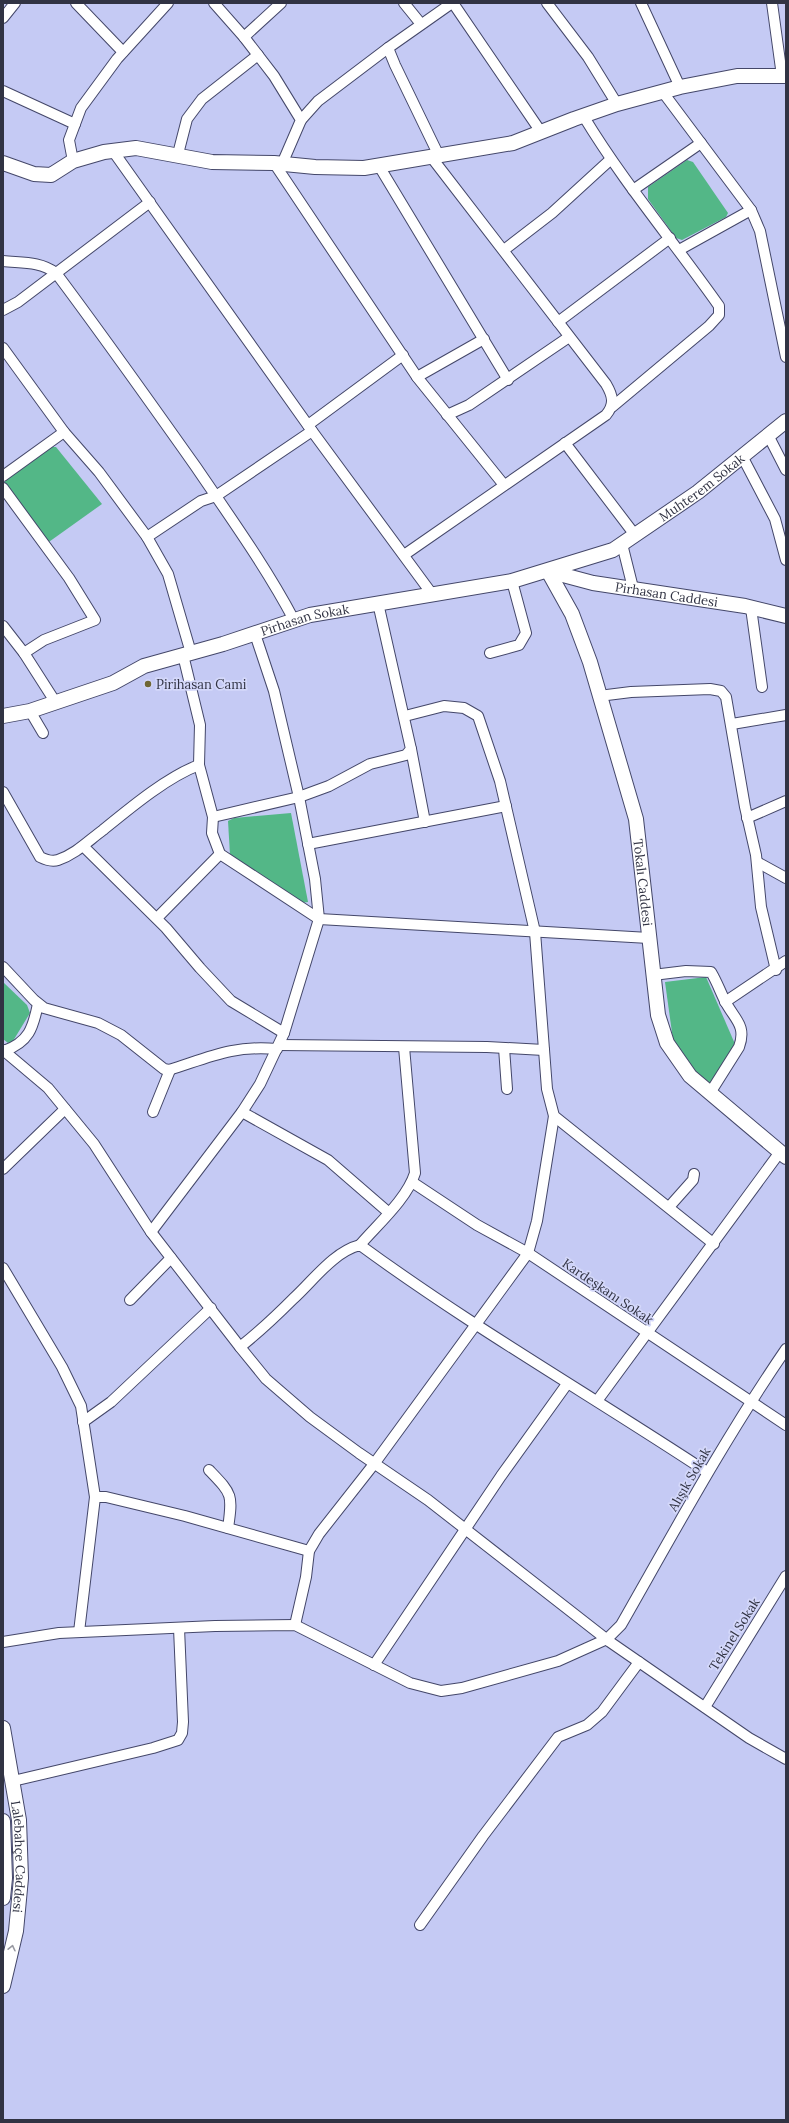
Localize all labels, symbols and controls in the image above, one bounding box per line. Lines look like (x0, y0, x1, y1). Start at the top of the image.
street label: Muhterem Sokak (656, 450, 748, 525)
street label: Pirhasan Caddesi (614, 578, 719, 611)
street label: Pirhasan Sokak (258, 601, 351, 640)
place label: Pirihasan Cami (156, 676, 247, 693)
marker: Pirihasan Cami (143, 679, 153, 689)
street label: Tokalı Caddesi (629, 838, 656, 927)
street label: Kardeşkanı Sokak (559, 1255, 657, 1328)
street label: Alışık Sokak (664, 1444, 715, 1515)
street label: Tekinel Sokak (705, 1595, 764, 1674)
street label: Lalebahçe Caddesi (7, 1799, 29, 1914)
one-way arrow (7, 1945, 16, 1952)

